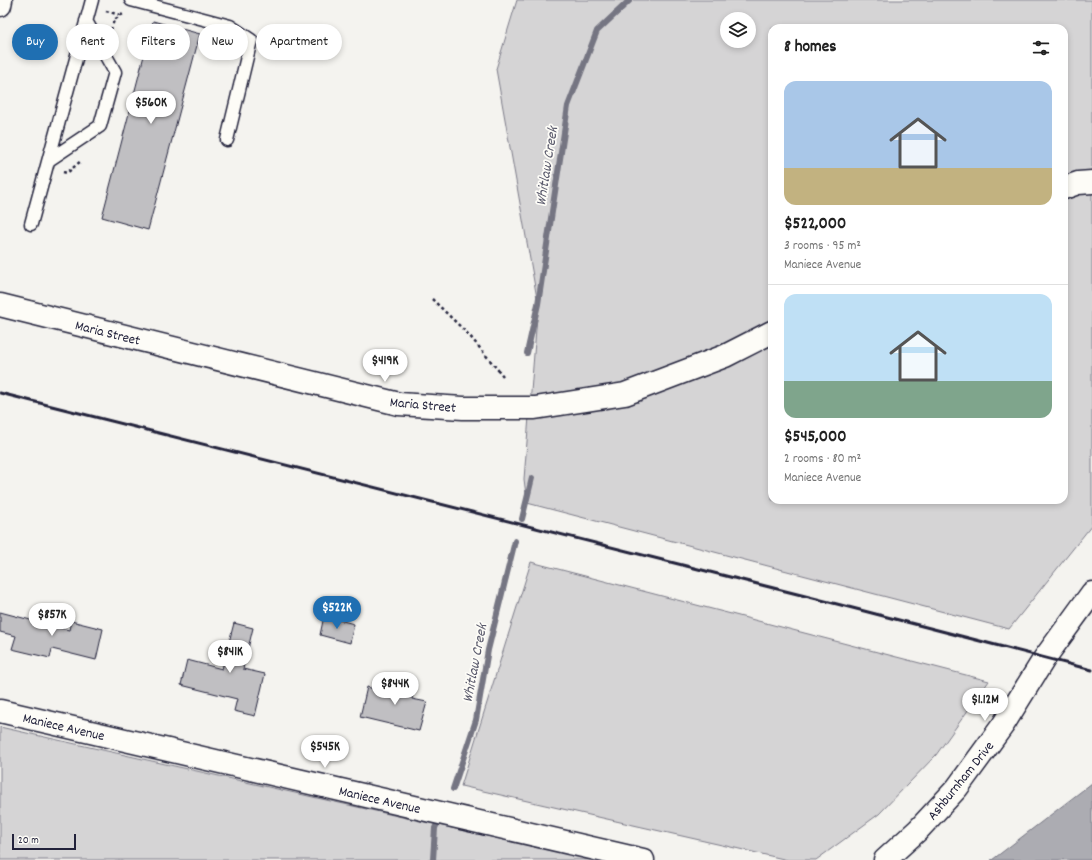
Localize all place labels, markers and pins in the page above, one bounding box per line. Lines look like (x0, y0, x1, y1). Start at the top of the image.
pin: $560K (123, 91, 179, 125)
pin: $419K (357, 349, 413, 383)
pin: $522K (309, 596, 365, 630)
pin: $857K (24, 603, 80, 637)
pin: $841K (202, 640, 258, 674)
pin: $844K (367, 672, 423, 706)
pin: $1.12M (952, 688, 1018, 722)
pin: $545K (297, 735, 353, 769)

